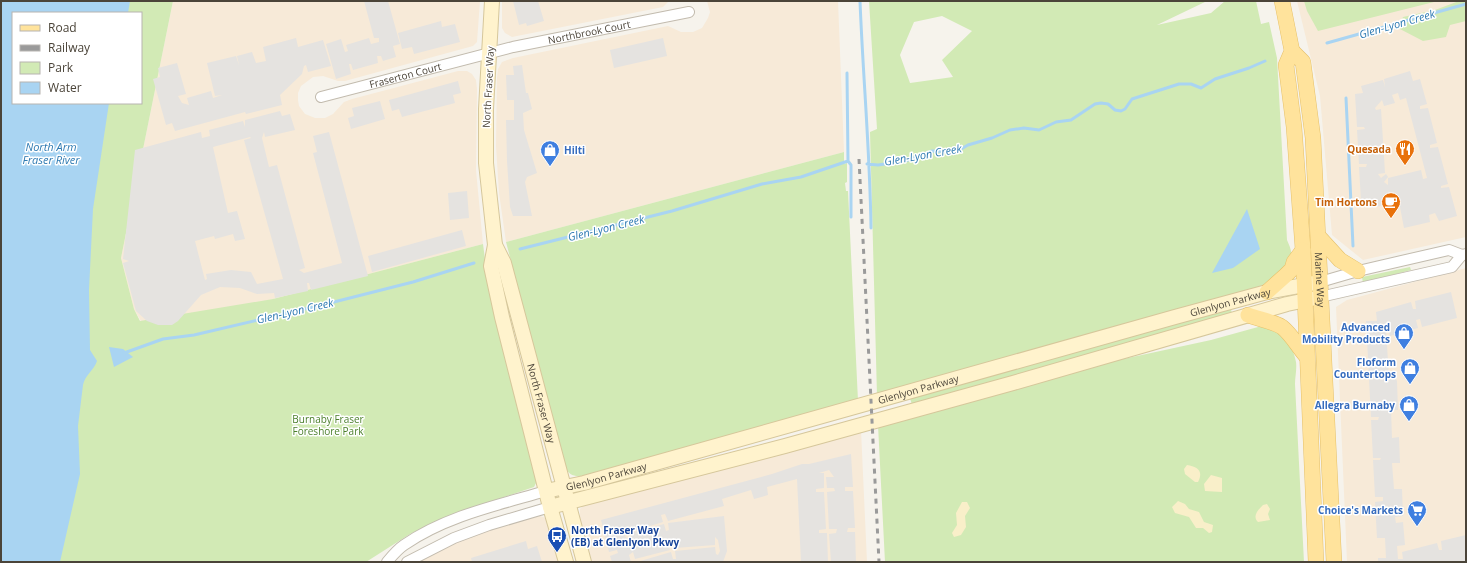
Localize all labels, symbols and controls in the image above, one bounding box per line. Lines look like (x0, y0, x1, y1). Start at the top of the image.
water label: Glen-Lyon Creek (1357, 5, 1437, 42)
legend (12, 12, 142, 104)
street label: Northbrook Court (547, 17, 632, 47)
text: Road (48, 19, 77, 36)
text: Railway (48, 39, 91, 56)
street label: North Fraser Way (479, 45, 497, 128)
text: Park (48, 59, 74, 76)
street label: Fraserton Court (368, 59, 443, 91)
text: Water (48, 79, 82, 96)
restaurant icon: Quesada (1394, 138, 1416, 166)
water label: North Arm Fraser River (22, 139, 80, 167)
shop icon: Hilti (539, 139, 561, 167)
water label: Glen-Lyon Creek (883, 140, 963, 169)
place label: Quesada (1347, 142, 1391, 156)
place label: Hilti (564, 143, 585, 157)
cafe icon: Tim Hortons (1380, 191, 1402, 219)
place label: Tim Hortons (1315, 195, 1377, 209)
water label: Glen-Lyon Creek (566, 211, 646, 244)
street label: Marine Way (1312, 252, 1328, 309)
street label: Glenlyon Parkway (1188, 284, 1273, 320)
water label: Glen-Lyon Creek (255, 294, 335, 327)
place label: Advanced Mobility Products (1302, 320, 1390, 346)
shop icon: Advanced Mobility Products (1393, 322, 1415, 350)
place label: Floform Countertops (1334, 355, 1396, 381)
shop icon: Floform Countertops (1399, 357, 1421, 385)
street label: North Fraser Way (524, 362, 559, 446)
street label: Glenlyon Parkway (876, 371, 961, 407)
shop icon: Allegra Burnaby (1398, 394, 1420, 422)
place label: Allegra Burnaby (1315, 398, 1395, 412)
park label: Burnaby Fraser Foreshore Park (292, 412, 364, 438)
street label: Glenlyon Parkway (565, 458, 649, 494)
supermarket icon: Choice's Markets (1406, 499, 1428, 527)
place label: Choice's Markets (1318, 503, 1403, 517)
place label: North Fraser Way (EB) at Glenlyon Pkwy (571, 523, 680, 549)
bus stop icon: North Fraser Way (EB) at Glenlyon Pkwy (546, 525, 568, 553)

